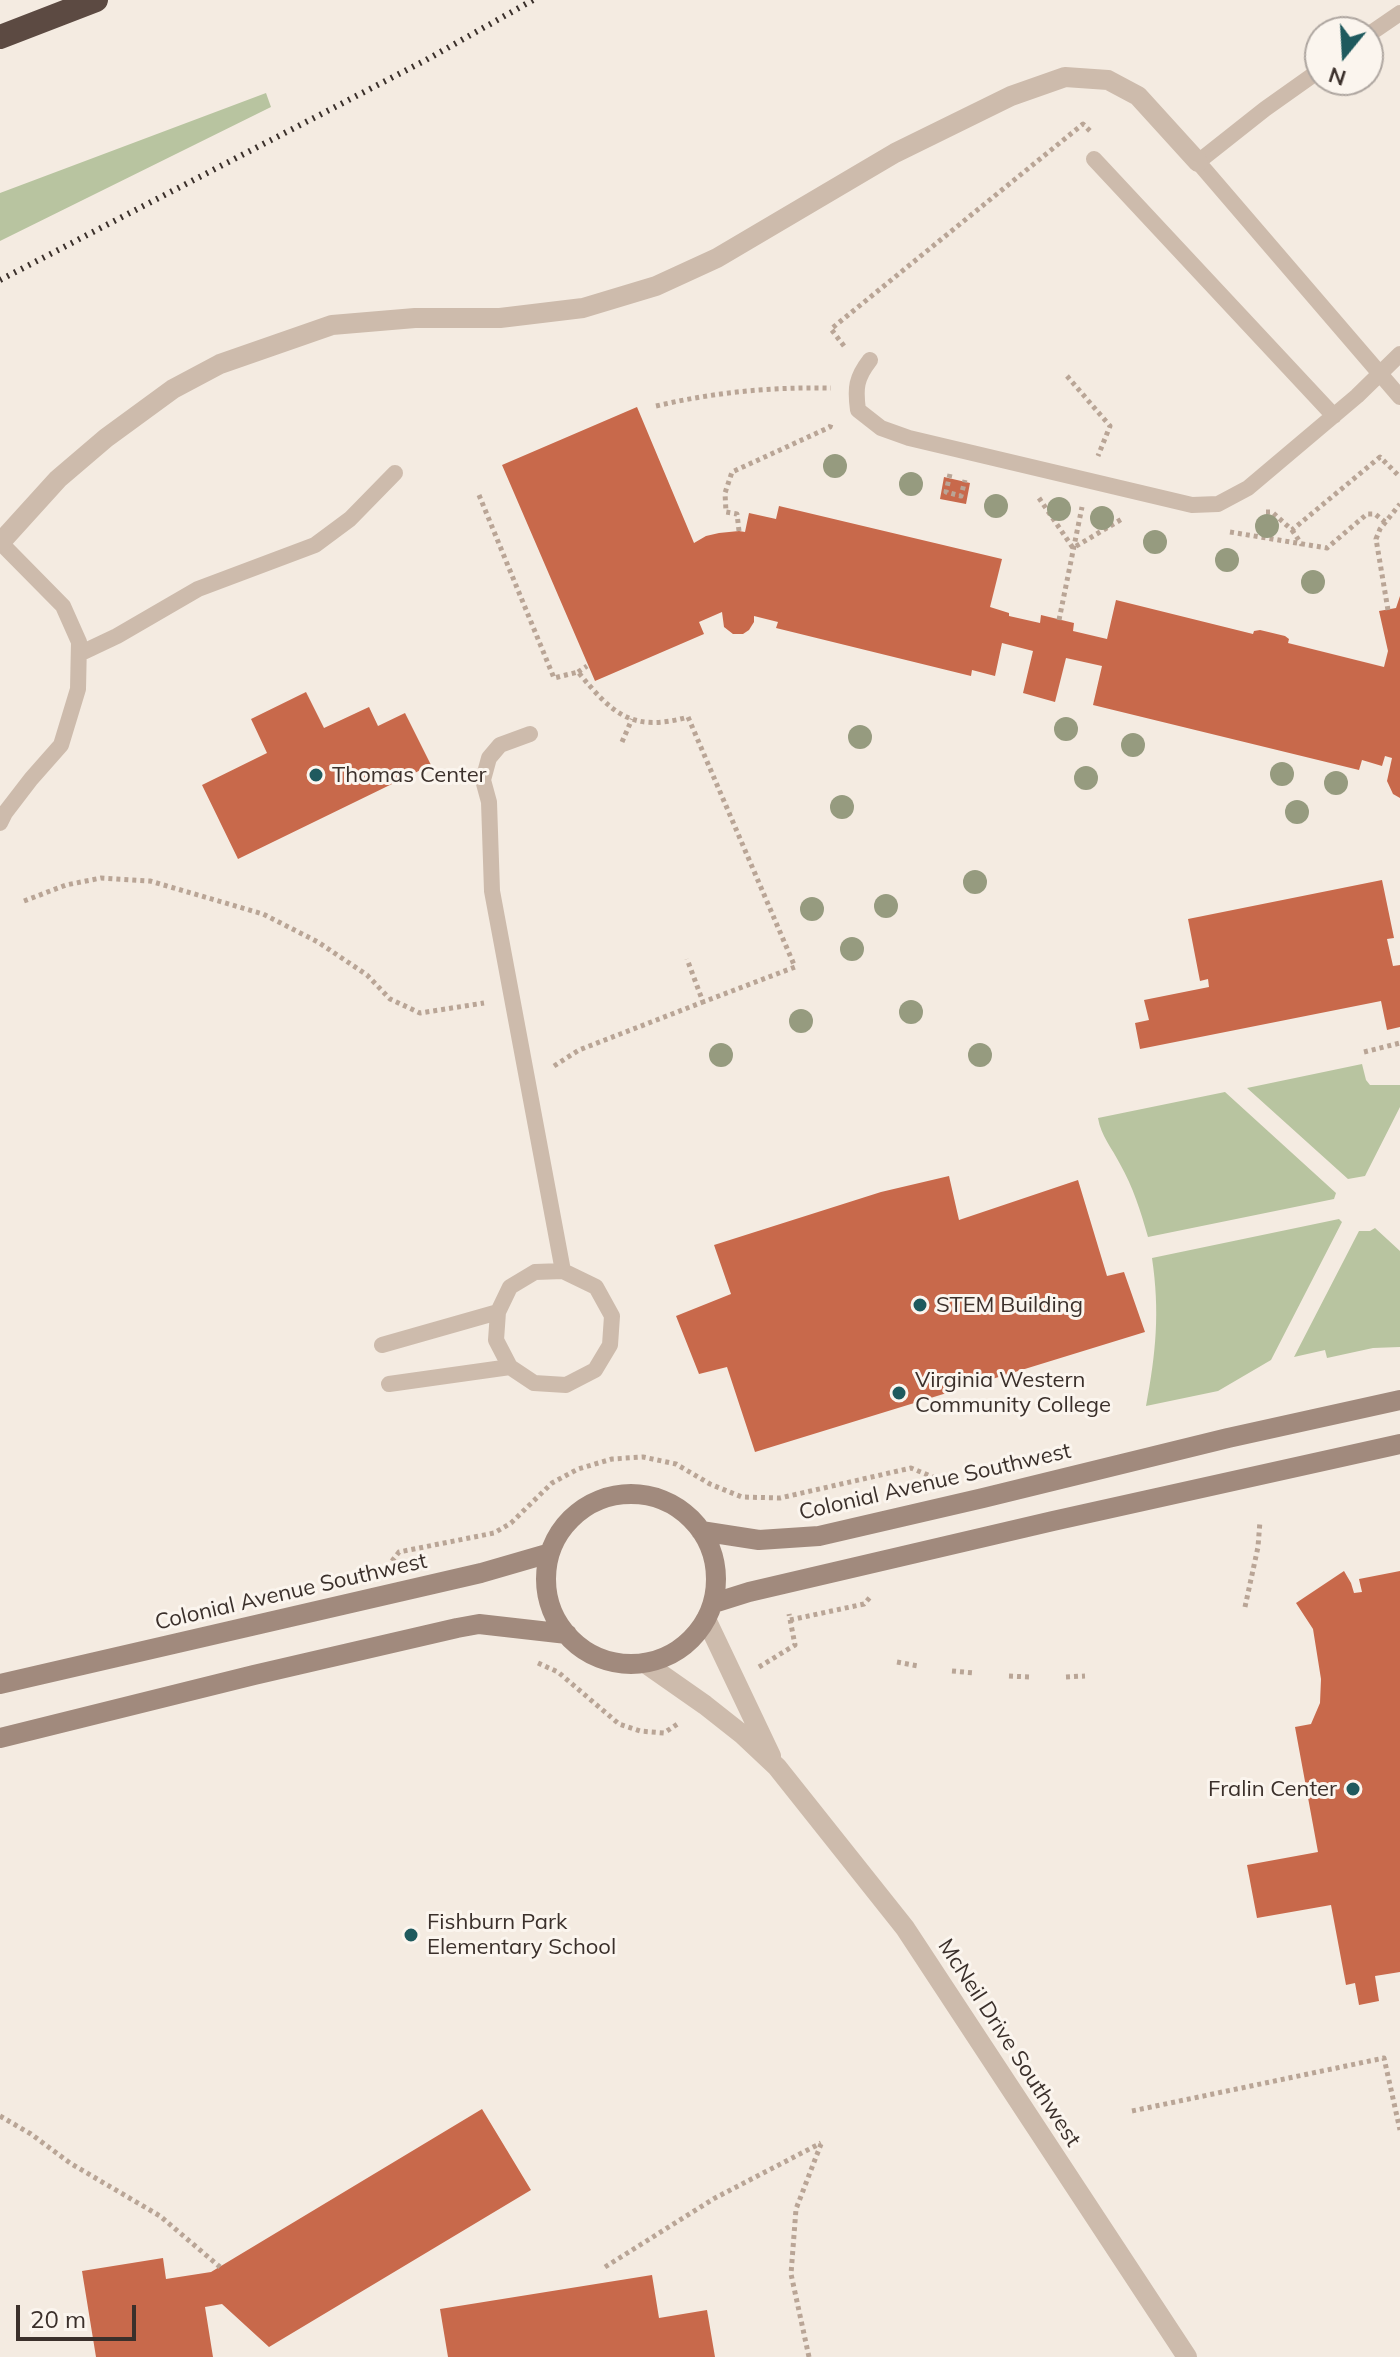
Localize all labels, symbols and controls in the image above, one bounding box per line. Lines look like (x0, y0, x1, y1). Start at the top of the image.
north arrow (1304, 16, 1384, 96)
text: N (1325, 61, 1349, 93)
place label: Thomas Center (332, 762, 487, 788)
marker: Thomas Center (307, 766, 325, 784)
place label: STEM Building (936, 1292, 1083, 1318)
marker: STEM Building (911, 1296, 929, 1314)
place label: Virginia Western Community College (915, 1367, 1111, 1418)
marker: Virginia Western Community College (890, 1384, 908, 1402)
street label: Colonial Avenue Southwest (797, 1438, 1073, 1526)
street label: Colonial Avenue Southwest (153, 1548, 429, 1636)
place label: Fralin Center (1208, 1776, 1337, 1802)
marker: Fralin Center (1344, 1780, 1362, 1798)
place label: Fishburn Park Elementary School (427, 1909, 616, 1960)
marker: Fishburn Park Elementary School (402, 1926, 420, 1944)
street label: McNeil Drive Southwest (932, 1934, 1086, 2152)
scale bar (20, 2289, 140, 2339)
text: 20 m (30, 2304, 86, 2334)

